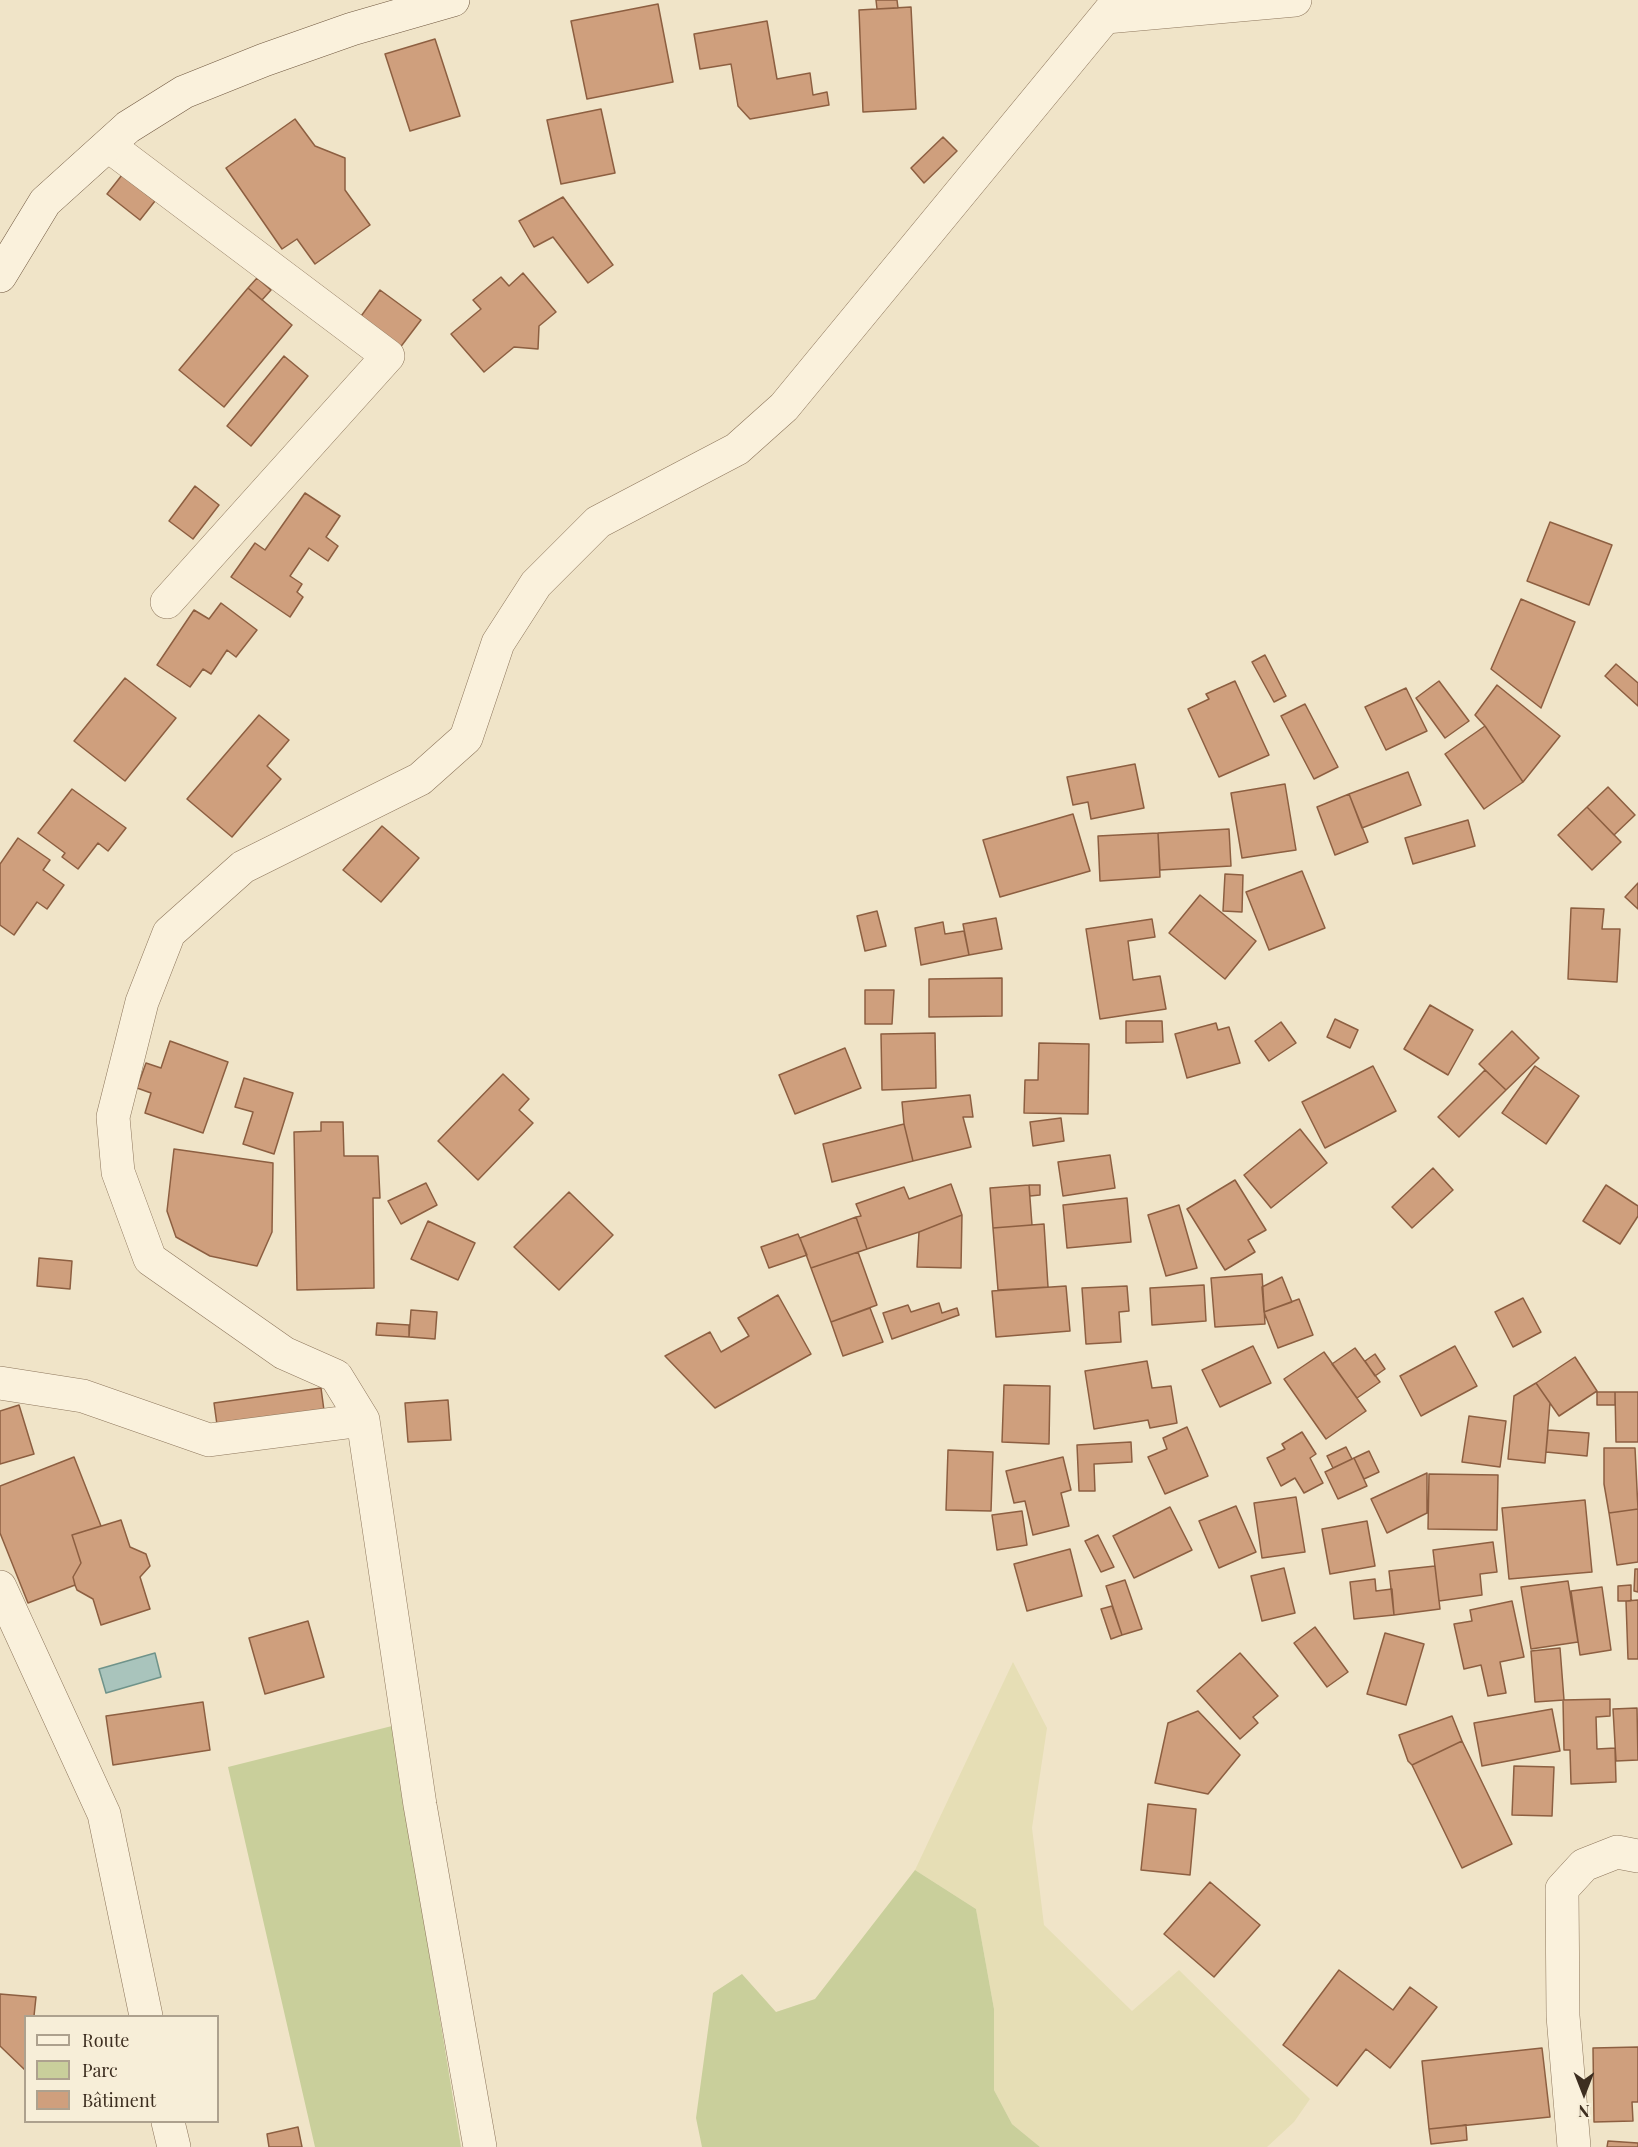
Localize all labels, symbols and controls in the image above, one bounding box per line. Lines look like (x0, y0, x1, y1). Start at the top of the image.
legend (24, 2015, 219, 2123)
text: Route (82, 2028, 129, 2052)
text: Parc (82, 2058, 118, 2082)
north arrow (1554, 2063, 1614, 2123)
text: Bâtiment (82, 2088, 156, 2112)
text: N (1578, 2101, 1590, 2122)

